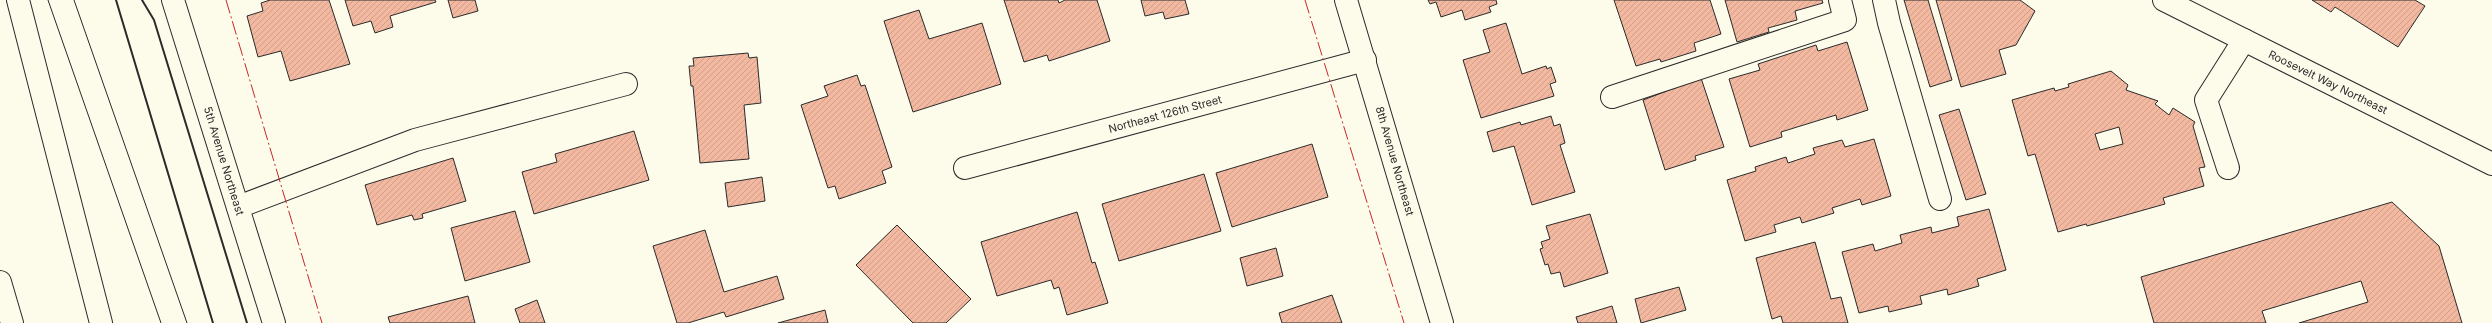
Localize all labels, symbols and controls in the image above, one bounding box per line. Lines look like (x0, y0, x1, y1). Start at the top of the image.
street label: Roosevelt Way Northeast (2266, 47, 2390, 117)
street label: Northeast 126th Street (1107, 92, 1224, 136)
street label: 5th Avenue Northeast (201, 105, 247, 217)
street label: 8th Avenue Northeast (1373, 105, 1417, 218)

